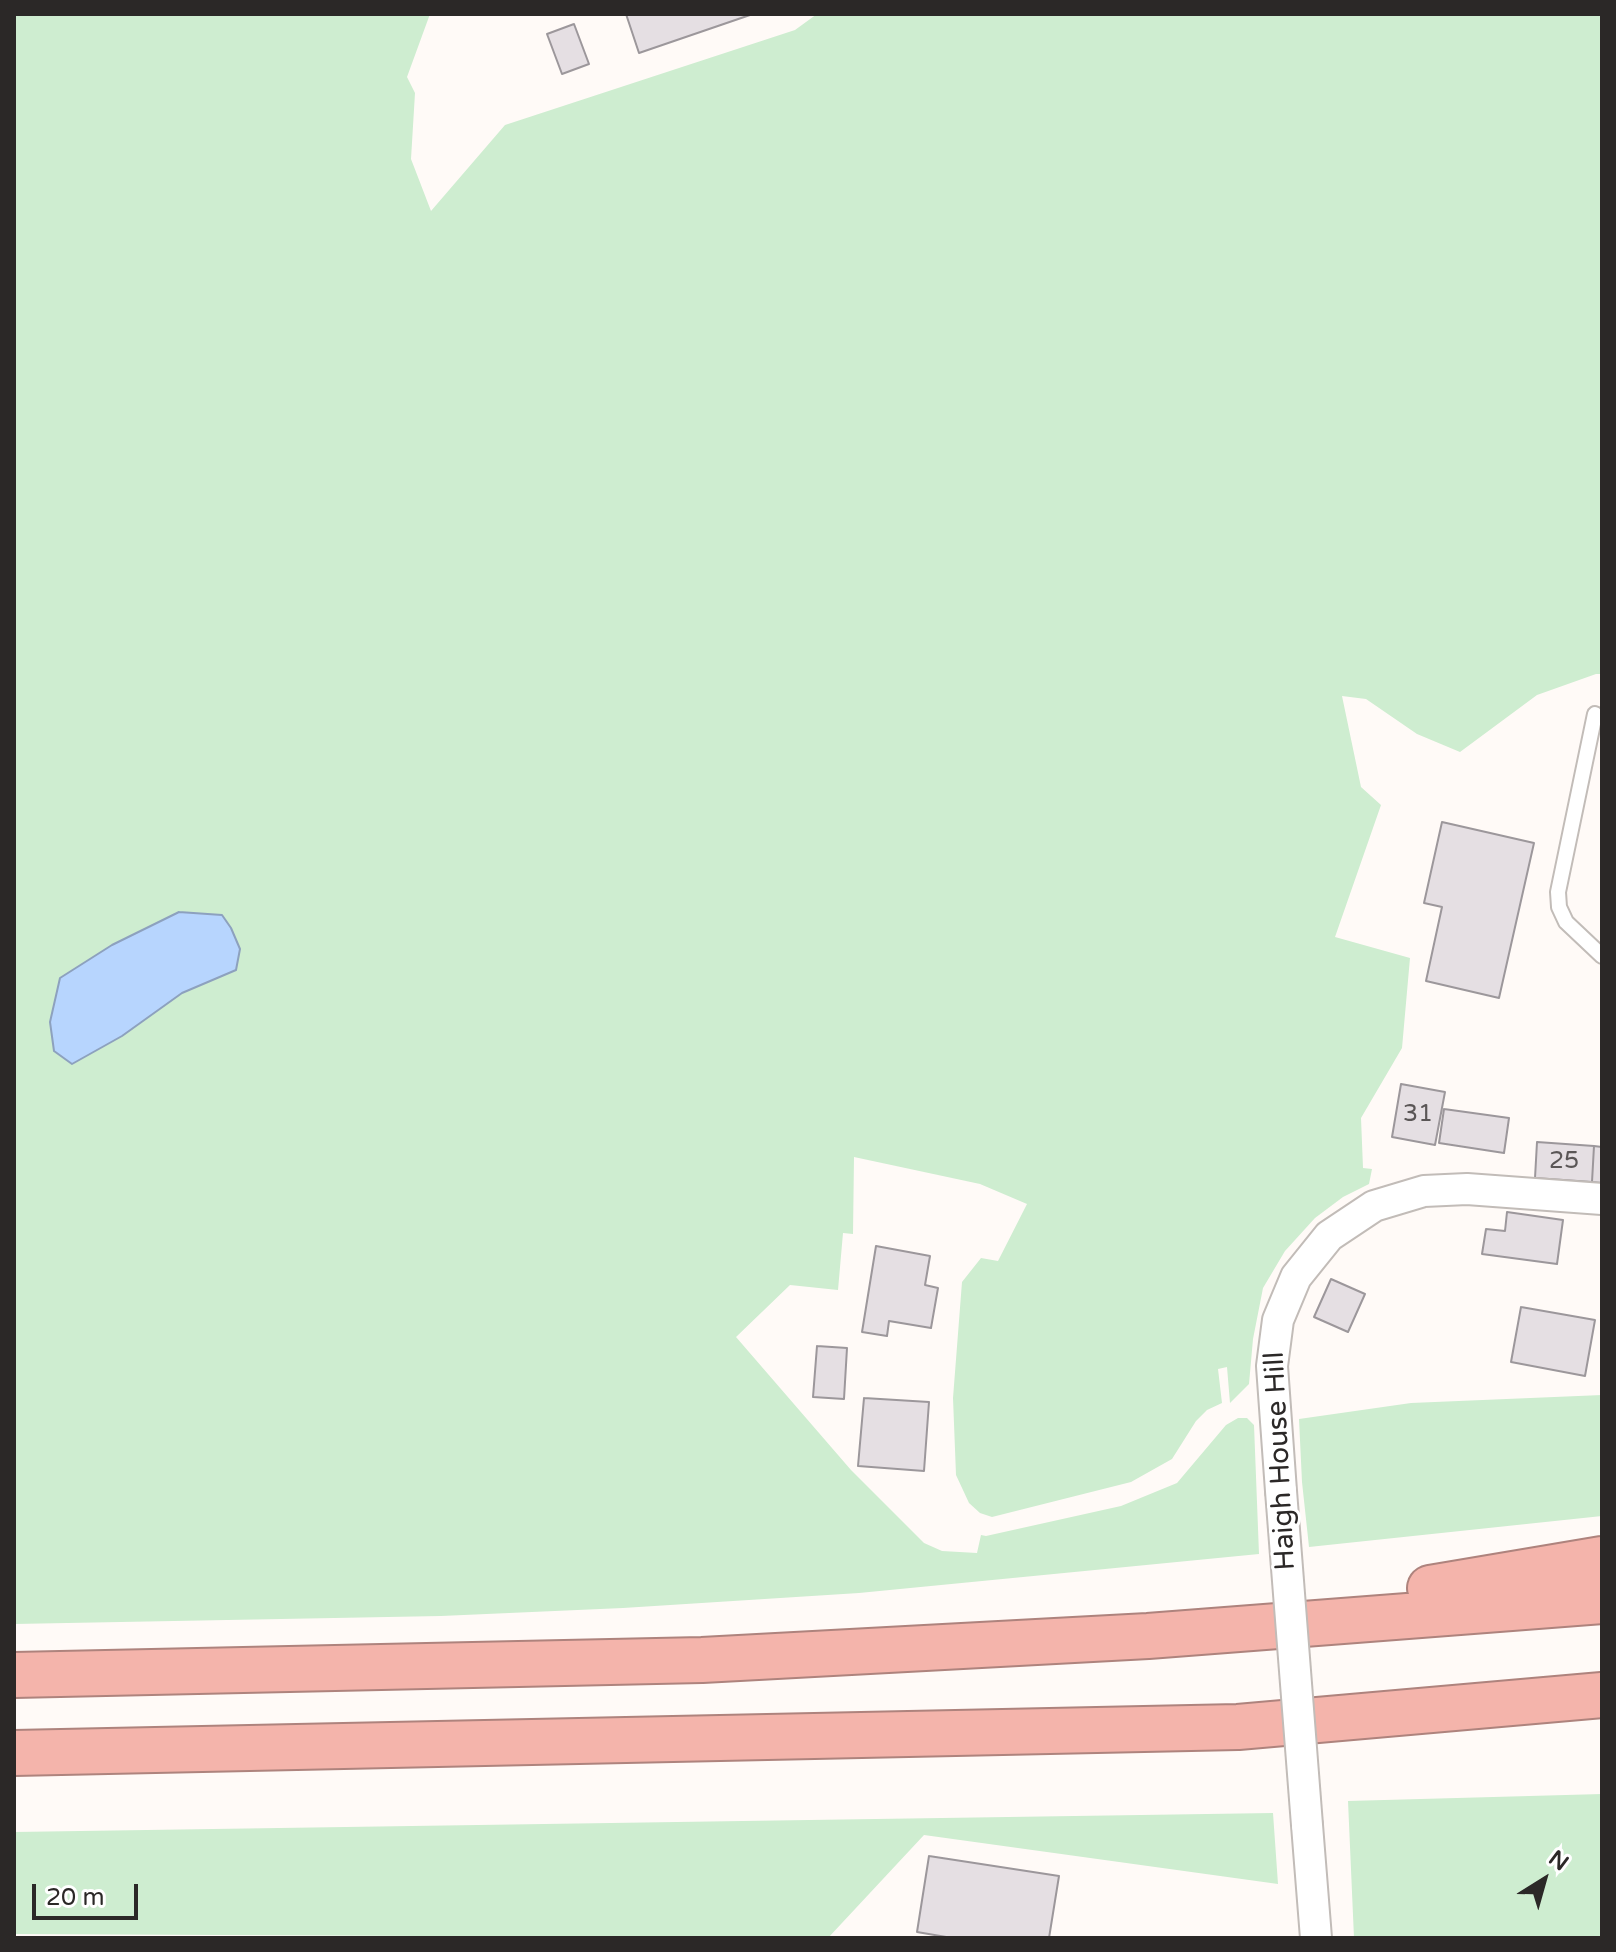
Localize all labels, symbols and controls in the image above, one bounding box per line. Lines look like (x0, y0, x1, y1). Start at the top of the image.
house number: 31 (1403, 1101, 1433, 1129)
house number: 25 (1549, 1148, 1579, 1176)
street label: Haigh House Hill (1258, 1351, 1304, 1571)
north arrow (1504, 1840, 1584, 1920)
text: N (1544, 1845, 1573, 1877)
scale bar (36, 1868, 142, 1918)
text: 20 m (46, 1883, 104, 1912)

